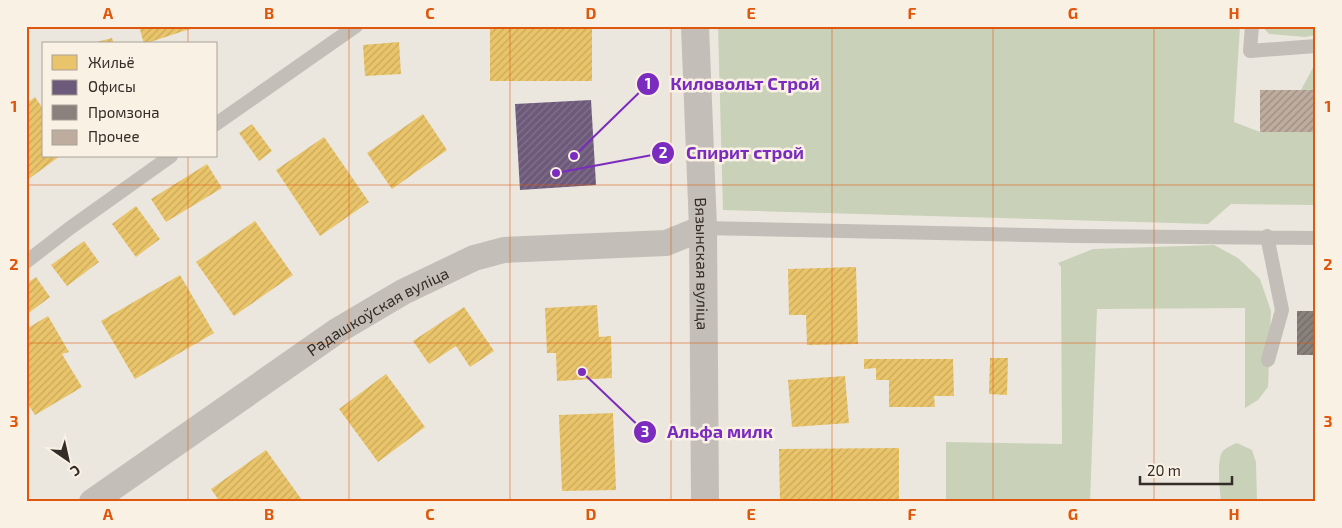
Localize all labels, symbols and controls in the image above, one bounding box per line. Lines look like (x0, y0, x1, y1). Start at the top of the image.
text: A (103, 3, 114, 22)
text: B (264, 3, 274, 22)
text: C (425, 3, 435, 22)
text: D (586, 3, 597, 22)
text: E (746, 3, 756, 22)
text: F (908, 3, 917, 22)
text: G (1068, 3, 1078, 22)
text: H (1228, 3, 1240, 22)
legend (42, 42, 218, 158)
text: Жильё (88, 53, 135, 71)
callout: Киловольт Строй (636, 68, 830, 101)
text: Киловольт Строй (670, 72, 820, 94)
text: 1 (645, 74, 651, 92)
text: Офисы (88, 77, 136, 95)
text: 1 (11, 96, 17, 115)
text: 1 (1325, 96, 1331, 115)
text: Промзона (88, 103, 160, 121)
text: Прочее (88, 127, 140, 145)
callout: Спирит строй (650, 136, 814, 169)
text: Спирит строй (686, 141, 804, 163)
text: 2 (659, 143, 668, 161)
street label: Вязынская вуліца (692, 197, 713, 330)
text: 2 (9, 254, 19, 273)
text: 2 (1323, 254, 1333, 273)
street label: Радашкоўская вуліца (303, 262, 451, 359)
text: 3 (9, 411, 19, 430)
text: 3 (1323, 411, 1333, 430)
callout: Альфа милк (632, 416, 783, 449)
text: Альфа милк (667, 420, 773, 442)
text: 3 (641, 422, 649, 440)
north arrow (42, 436, 92, 486)
scale bar (1140, 453, 1232, 485)
text: 20 m (1147, 461, 1181, 479)
text: С (67, 462, 84, 481)
text: A (103, 504, 114, 523)
text: B (264, 504, 274, 523)
text: C (425, 504, 435, 523)
text: D (586, 504, 597, 523)
text: E (746, 504, 756, 523)
text: F (908, 504, 917, 523)
text: G (1068, 504, 1078, 523)
text: H (1228, 504, 1240, 523)

